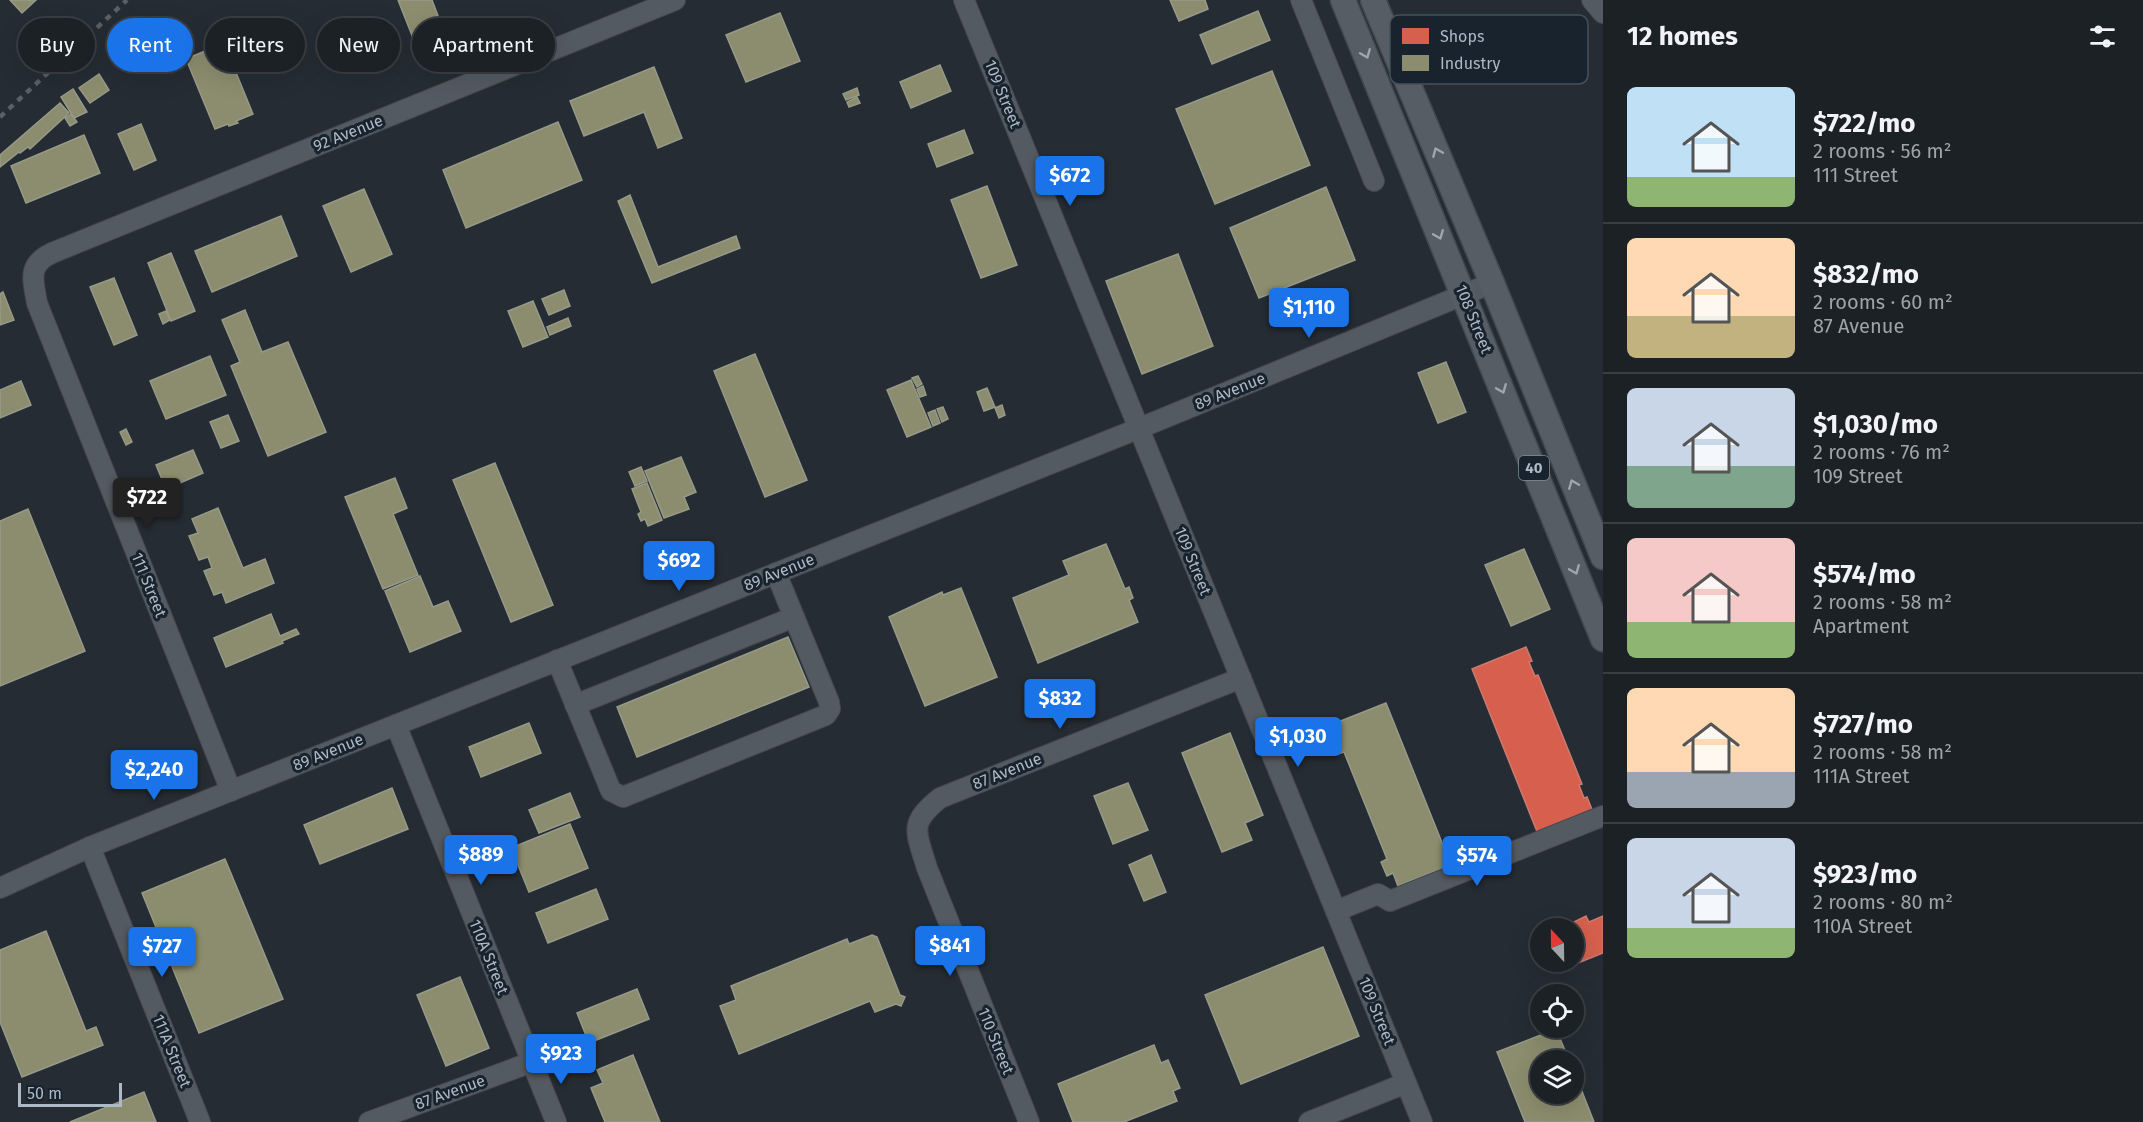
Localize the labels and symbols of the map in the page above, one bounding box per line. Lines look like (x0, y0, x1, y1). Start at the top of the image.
legend (1390, 15, 1588, 84)
text: Shops (1440, 27, 1484, 46)
one-way arrow (1359, 48, 1371, 59)
text: Industry (1440, 54, 1500, 73)
street label: 109 Street (981, 57, 1025, 131)
street label: 92 Avenue (310, 110, 386, 156)
one-way arrow (1432, 147, 1444, 158)
pin: $672 (1034, 156, 1106, 207)
one-way arrow (1432, 228, 1444, 239)
street label: 108 Street (1452, 282, 1496, 356)
pin: $1,110 (1260, 288, 1358, 339)
street label: 89 Avenue (1192, 368, 1268, 414)
one-way arrow (1495, 383, 1507, 394)
road number: 40 (1519, 456, 1549, 480)
pin: $722 (111, 478, 183, 529)
one-way arrow (1568, 479, 1580, 490)
street label: 109 Street (1171, 524, 1215, 598)
pin: $692 (643, 541, 715, 592)
street label: 89 Avenue (741, 549, 817, 595)
street label: 111 Street (127, 550, 171, 620)
one-way arrow (1568, 563, 1580, 574)
pin: $832 (1024, 679, 1096, 730)
pin: $1,030 (1249, 717, 1347, 768)
street label: 89 Avenue (290, 729, 366, 775)
street label: 87 Avenue (970, 749, 1044, 793)
pin: $2,240 (105, 750, 203, 801)
pin: $889 (445, 835, 517, 886)
pin: $574 (1441, 836, 1513, 887)
street label: 110A Street (465, 917, 513, 998)
north arrow (1530, 918, 1584, 972)
pin: $841 (914, 926, 986, 977)
pin: $727 (126, 927, 198, 978)
street label: 109 Street (1355, 974, 1399, 1048)
street label: 110 Street (974, 1005, 1018, 1077)
street label: 111A Street (149, 1012, 195, 1091)
pin: $923 (525, 1034, 597, 1085)
street label: 87 Avenue (412, 1071, 488, 1113)
scale bar (18, 1080, 122, 1108)

